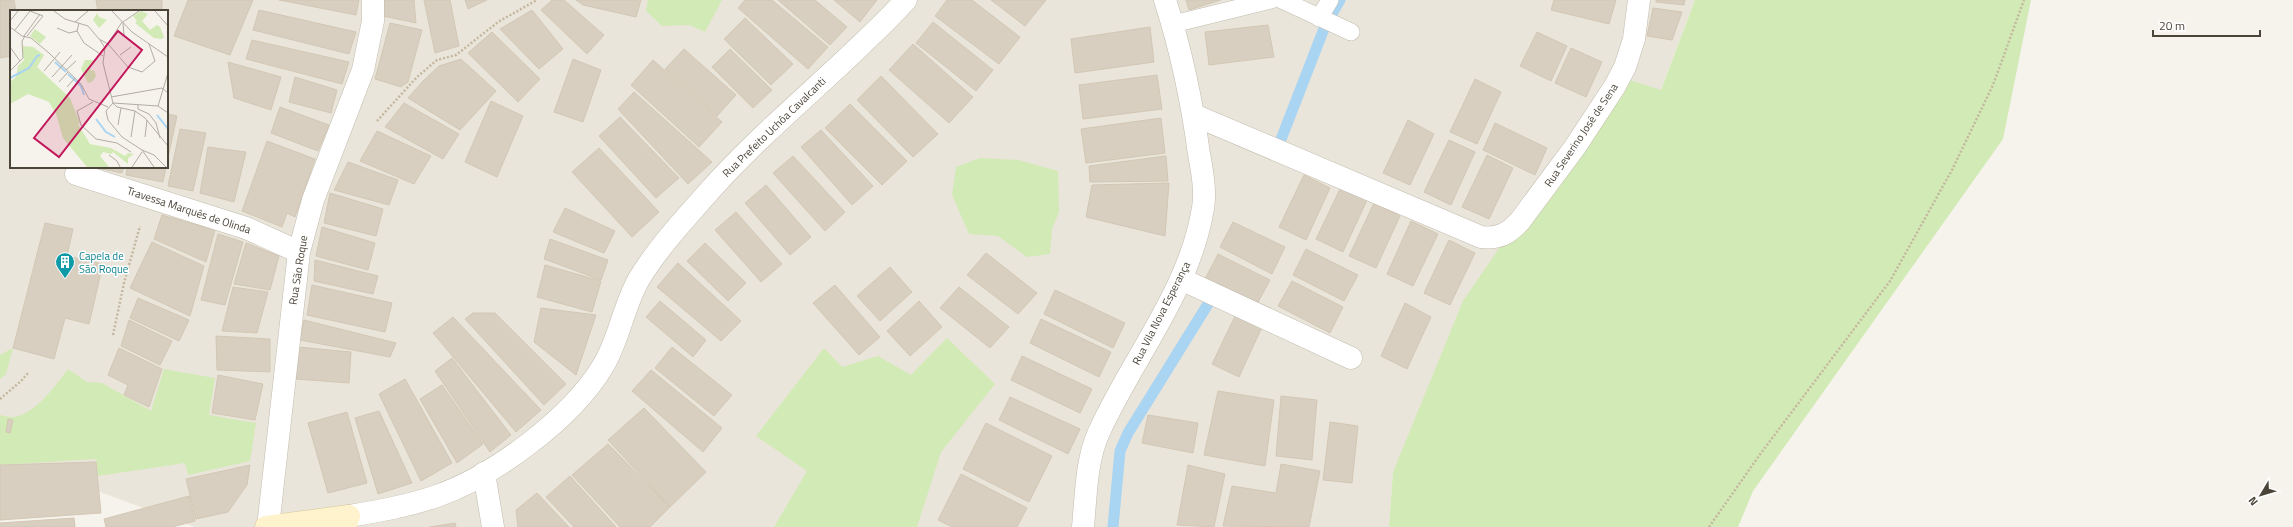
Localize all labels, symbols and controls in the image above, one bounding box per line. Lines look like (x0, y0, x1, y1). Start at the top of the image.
inset map (10, 10, 168, 168)
scale bar (2153, 12, 2260, 38)
text: 20 m (2159, 16, 2185, 35)
street label: Rua Prefeito Uchôa Cavalcanti (719, 73, 829, 181)
street label: Rua Severino José de Sena (1540, 80, 1622, 190)
street label: Travessa Marquês de Olinda (125, 182, 253, 238)
street label: Rua São Roque (285, 234, 311, 306)
place label: Capela de São Roque (79, 248, 129, 277)
building icon: Capela de São Roque (54, 251, 76, 279)
street label: Rua Vila Nova Esperança (1128, 258, 1194, 367)
north arrow (2241, 475, 2281, 515)
text: N (2244, 493, 2262, 509)

